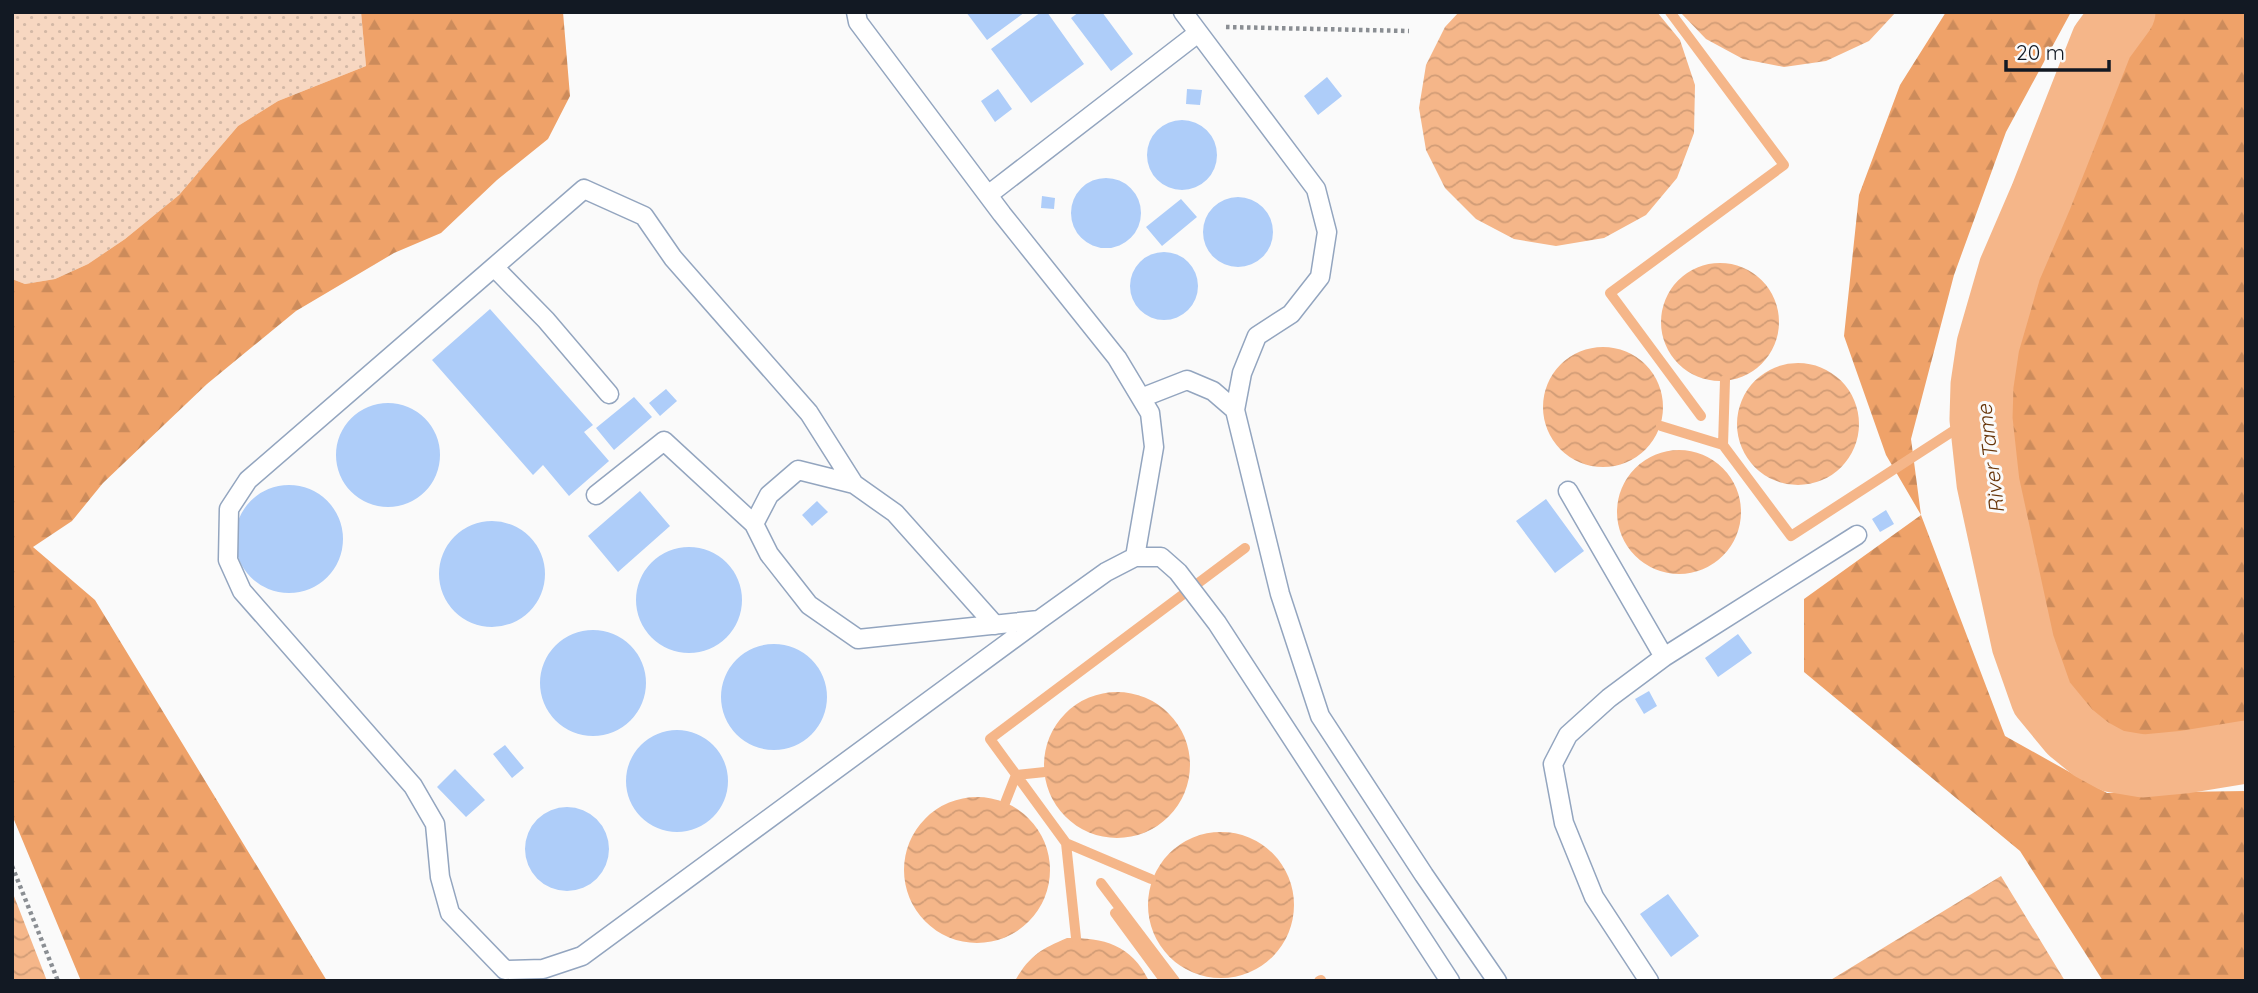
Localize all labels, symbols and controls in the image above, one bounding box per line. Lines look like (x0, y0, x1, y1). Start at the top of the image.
scale bar (2006, 28, 2109, 72)
text: 20 m (2016, 39, 2065, 65)
water label: River Tame (1970, 402, 2010, 515)

